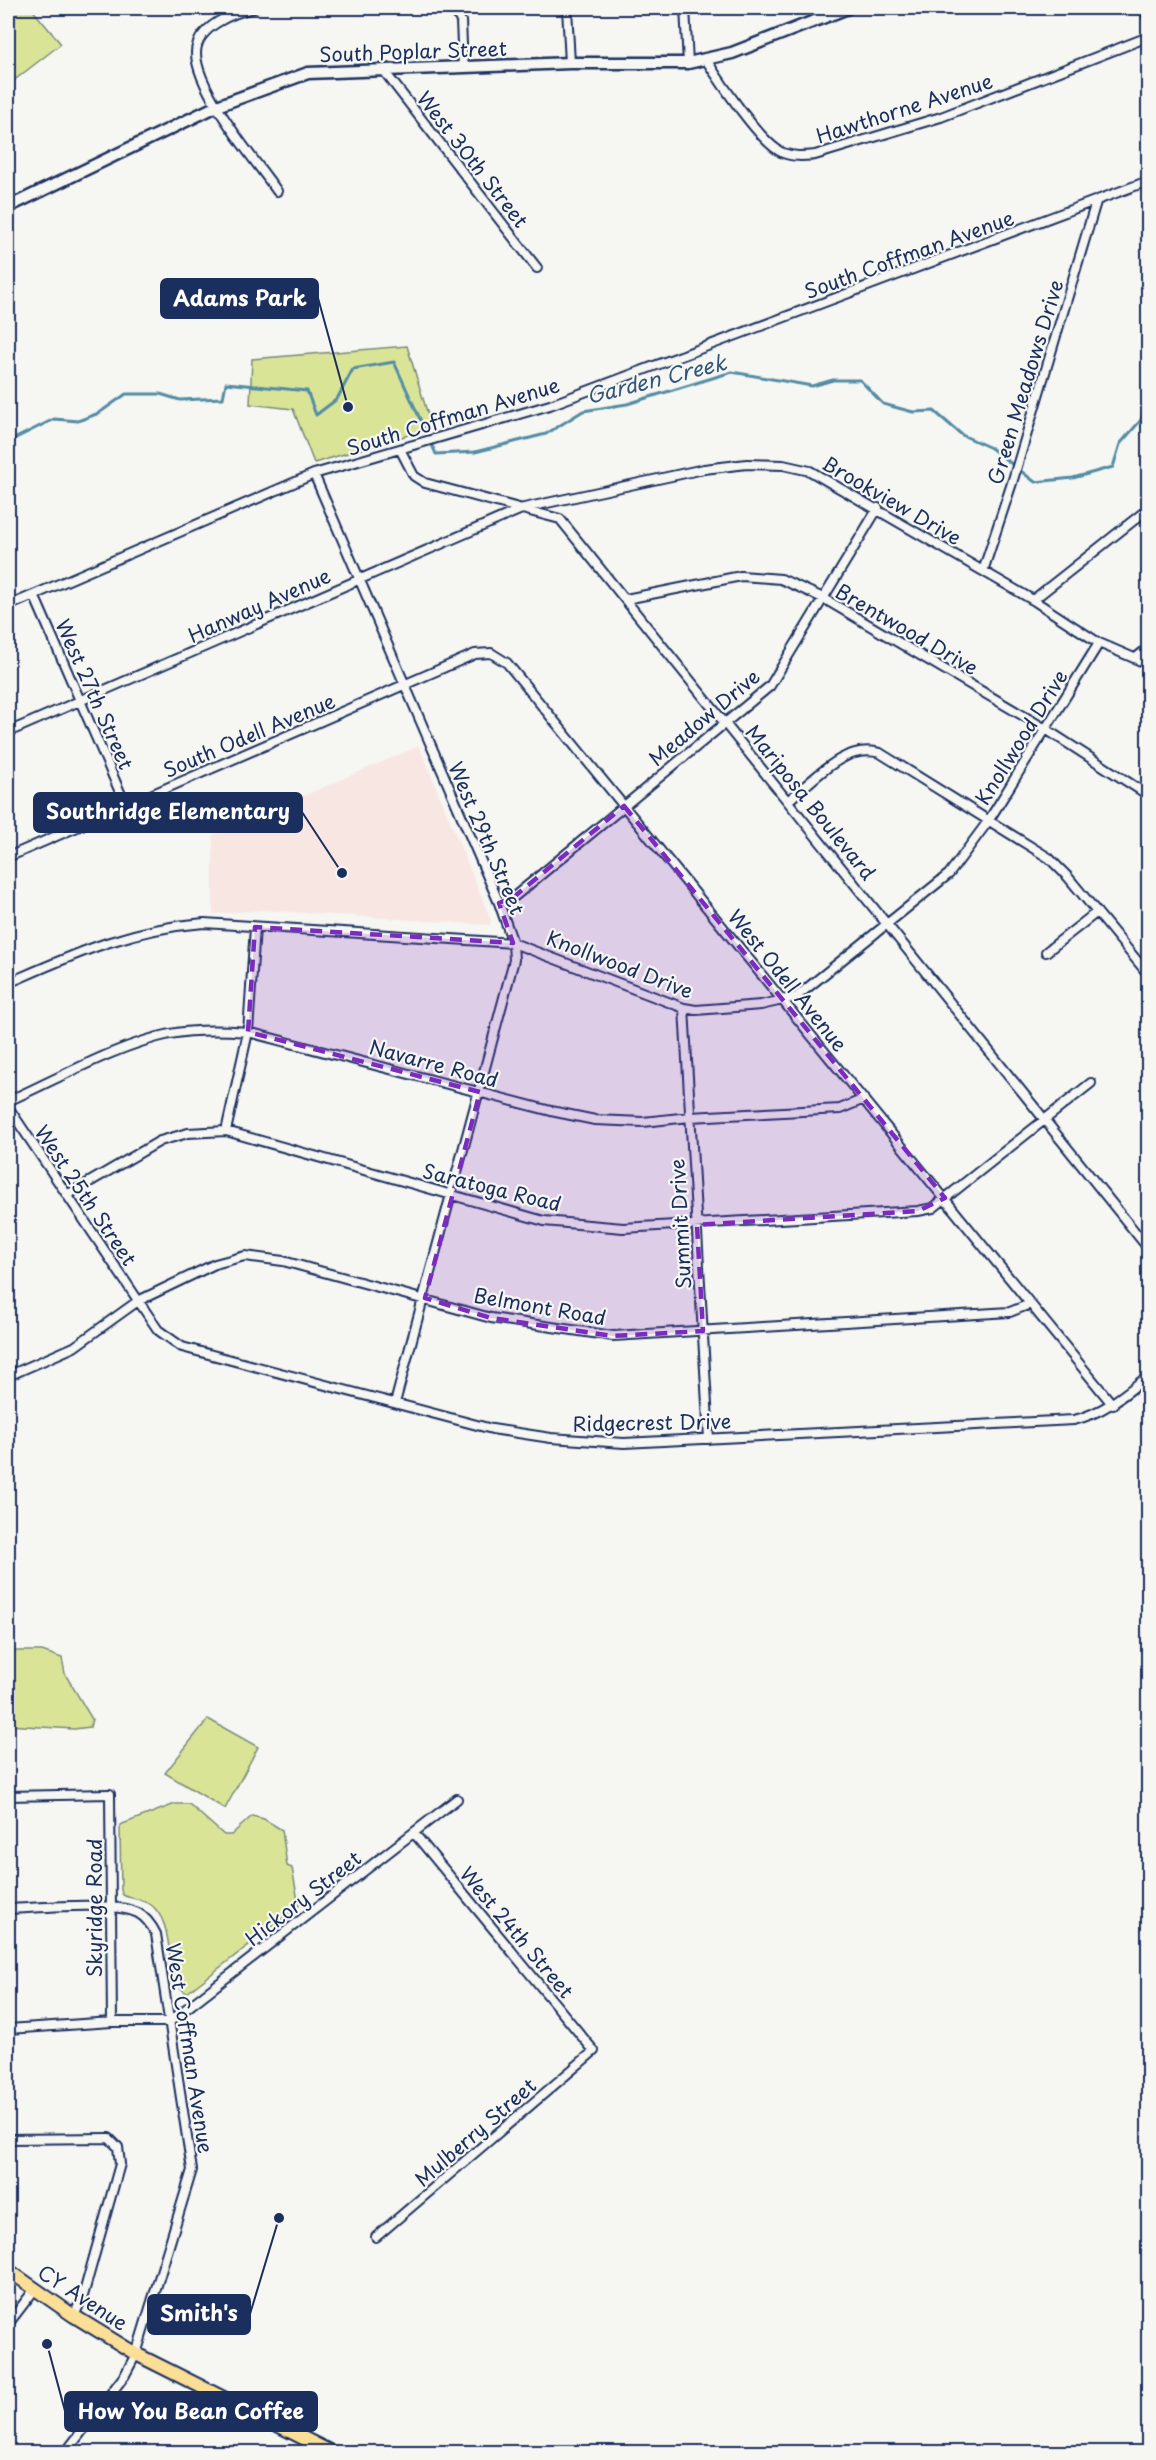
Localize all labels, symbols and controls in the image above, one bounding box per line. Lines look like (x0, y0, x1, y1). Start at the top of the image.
street label: South Poplar Street (319, 33, 507, 69)
street label: Hawthorne Avenue (812, 65, 996, 151)
street label: West 30th Street (410, 84, 536, 234)
street label: South Coffman Avenue (800, 202, 1018, 306)
street label: Green Meadows Drive (980, 276, 1070, 488)
callout: Adams Park (161, 279, 318, 318)
text: Adams Park (173, 281, 307, 313)
water label: Garden Creek (583, 345, 730, 411)
street label: South Coffman Avenue (343, 369, 563, 463)
street label: Brookview Drive (817, 448, 967, 552)
street label: Hanway Avenue (183, 560, 335, 650)
street label: Brentwood Drive (830, 576, 984, 682)
street label: West 27th Street (48, 614, 142, 774)
street label: Meadow Drive (642, 661, 766, 773)
street label: Knollwood Drive (967, 664, 1075, 810)
street label: South Odell Avenue (158, 685, 340, 785)
street label: Mariposa Boulevard (739, 718, 883, 886)
street label: West 29th Street (441, 757, 533, 919)
callout: Southridge Elementary (34, 793, 302, 832)
text: Southridge Elementary (46, 794, 290, 826)
street label: West Odell Avenue (721, 902, 855, 1058)
street label: Knollwood Drive (543, 922, 697, 1006)
street label: Navarre Road (366, 1031, 502, 1095)
street label: West 25th Street (28, 1119, 144, 1271)
street label: Saratoga Road (420, 1155, 564, 1219)
street label: Summit Drive (662, 1158, 698, 1290)
street label: Belmont Road (472, 1280, 608, 1332)
street label: Ridgecrest Drive (572, 1406, 732, 1438)
street label: Skyridge Road (79, 1838, 109, 1978)
street label: Hickory Street (239, 1843, 367, 1953)
street label: West 24th Street (453, 1860, 581, 2004)
street label: West Coffman Avenue (159, 1941, 221, 2156)
street label: Mulberry Street (408, 2071, 542, 2193)
street label: CY Avenue (32, 2257, 134, 2337)
callout: Smith's (148, 2295, 250, 2334)
text: Smith's (160, 2296, 238, 2328)
callout: How You Bean Coffee (65, 2392, 317, 2431)
text: How You Bean Coffee (78, 2394, 304, 2426)

